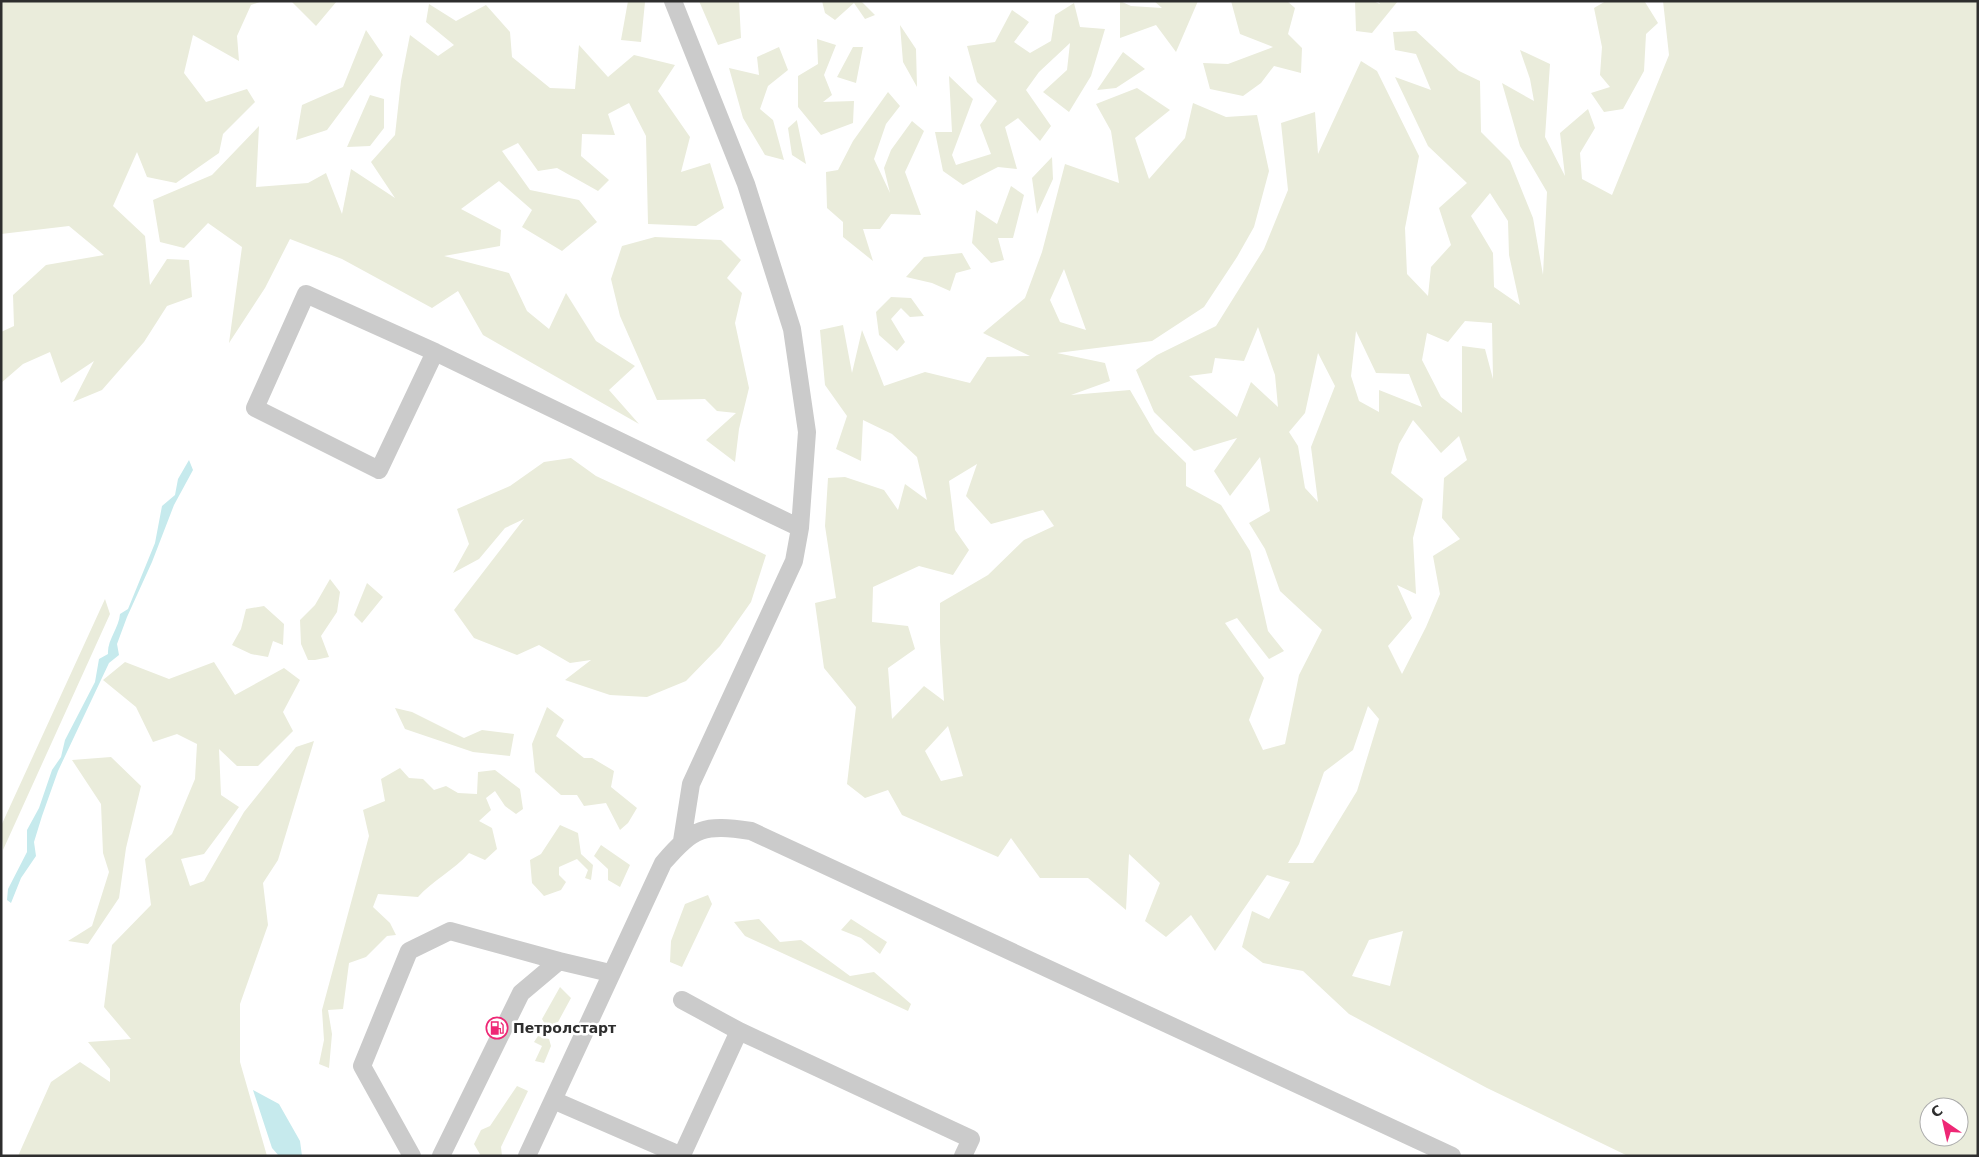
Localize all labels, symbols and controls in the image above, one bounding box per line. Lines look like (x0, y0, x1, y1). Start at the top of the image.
fuel station icon: Петролстарт (485, 1016, 509, 1040)
place label: Петролстарт (513, 1020, 617, 1036)
north arrow (1919, 1097, 1969, 1147)
text: С (1928, 1102, 1945, 1121)

